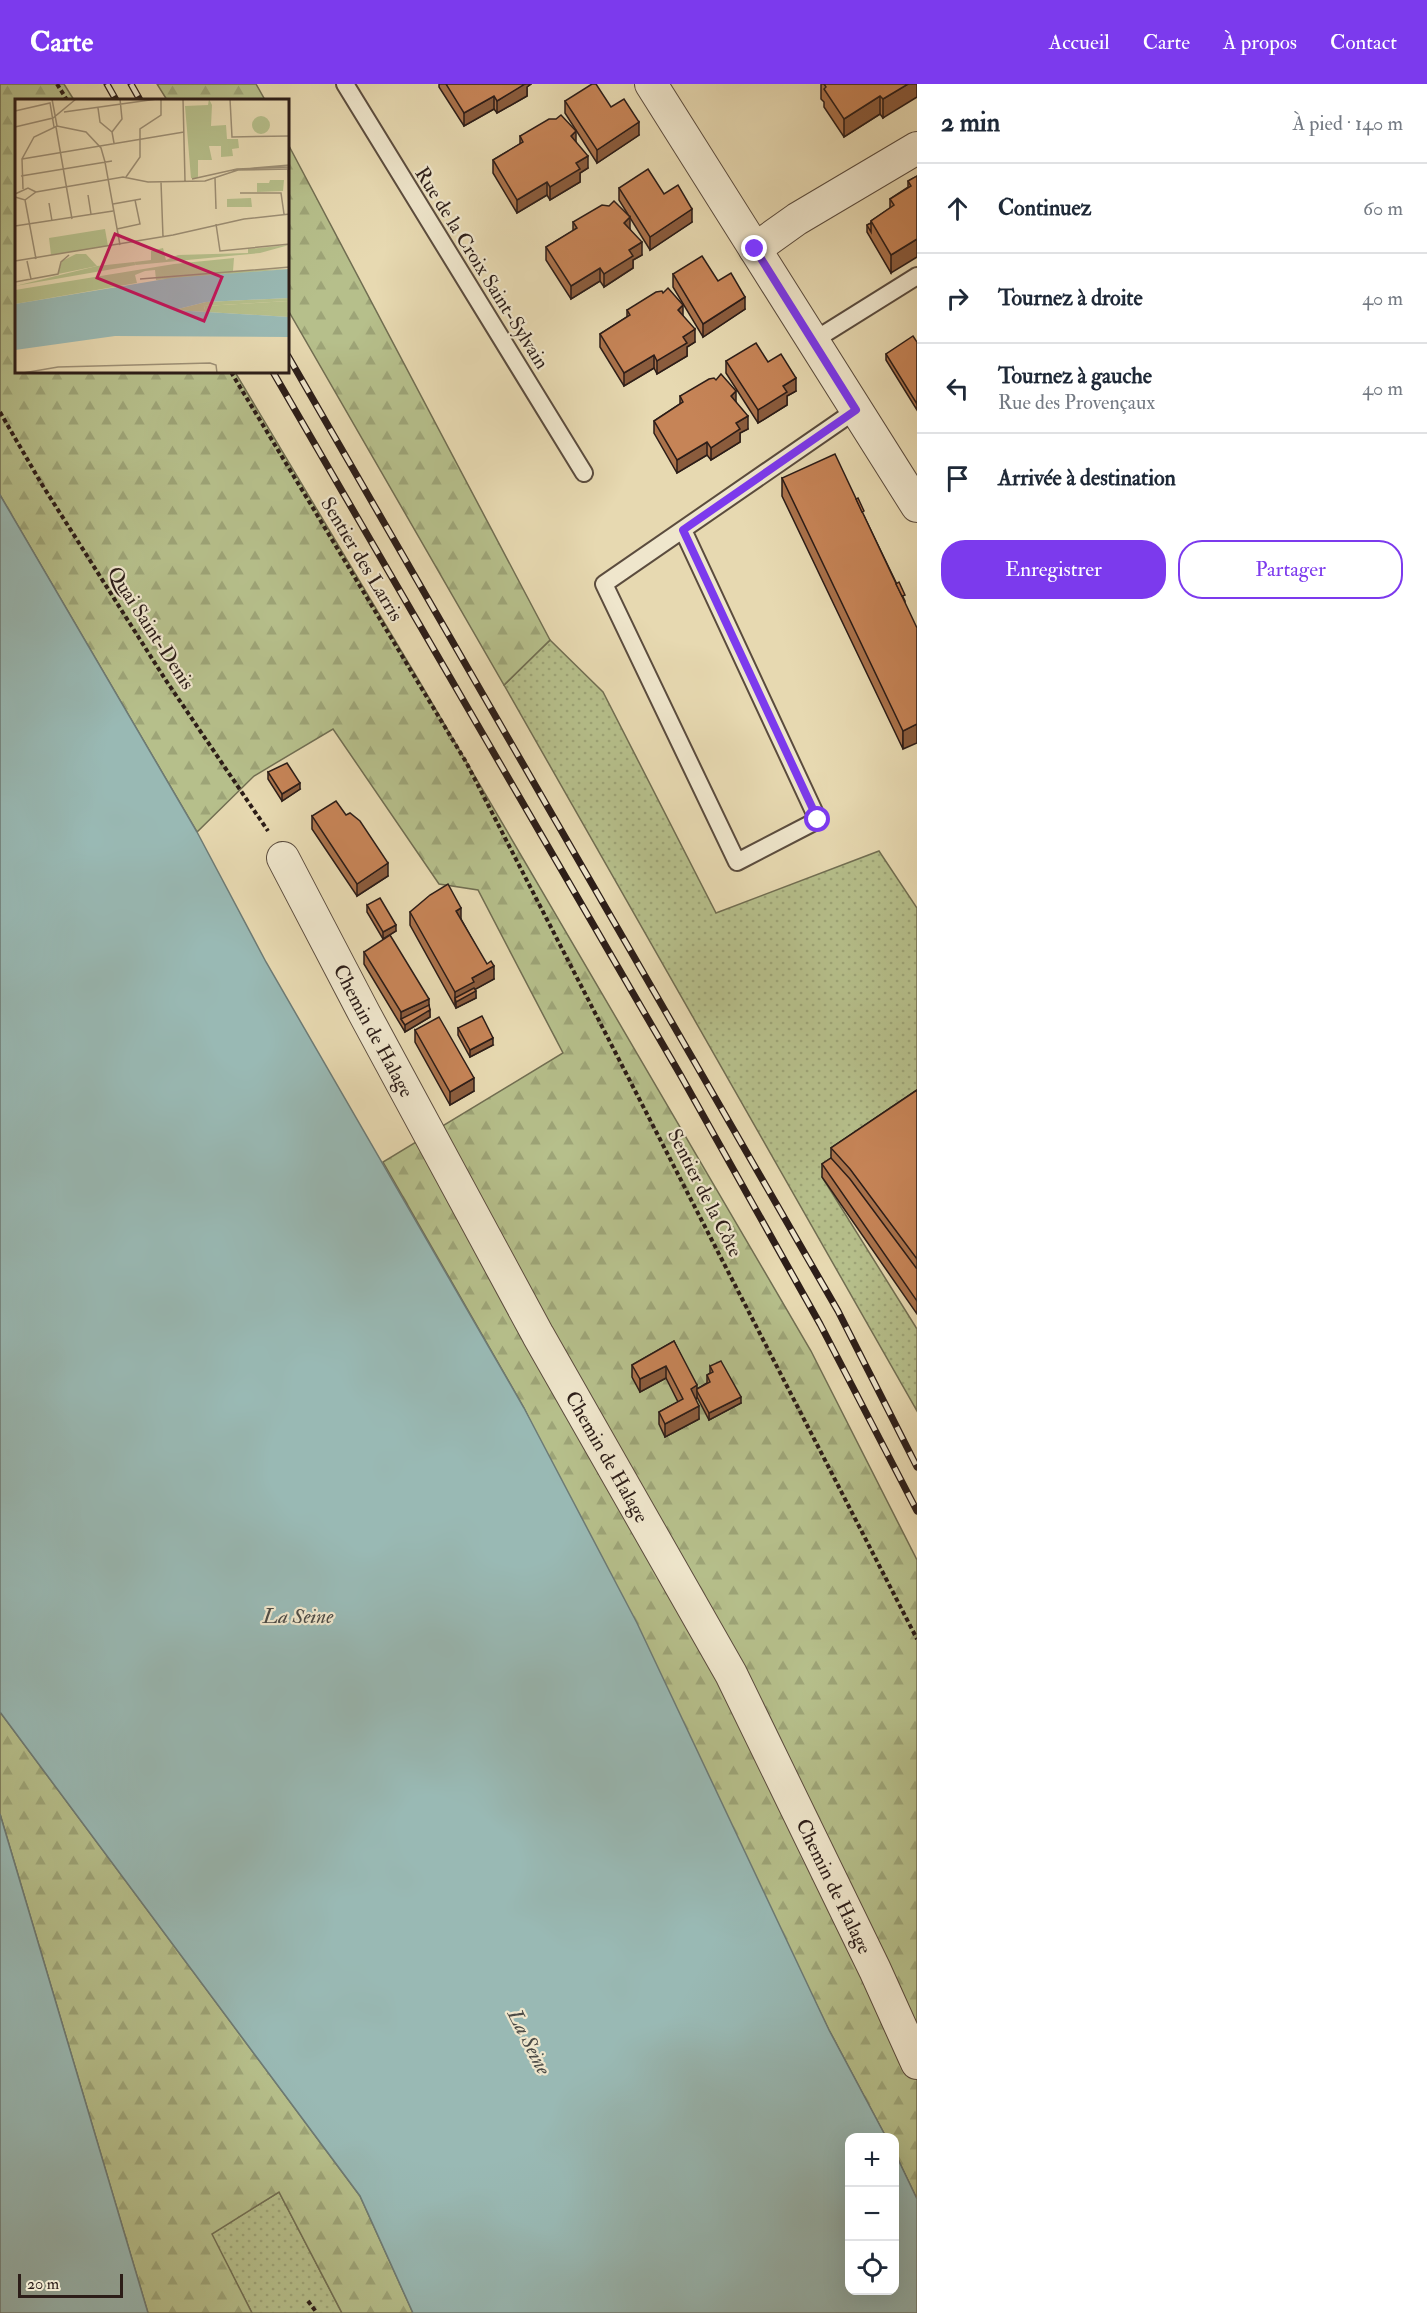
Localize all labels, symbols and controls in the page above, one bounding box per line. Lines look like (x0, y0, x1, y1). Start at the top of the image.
text: Carte (30, 25, 93, 60)
text: Accueil (1049, 29, 1110, 56)
text: Carte (1143, 29, 1190, 56)
text: À propos (1223, 29, 1297, 56)
text: Contact (1330, 29, 1397, 56)
inset map (15, 99, 290, 374)
text: 2 min (941, 107, 1000, 139)
text: À pied · 140 m (1292, 111, 1403, 136)
street label: Rue de la Croix Saint-Sylvain (409, 162, 555, 374)
icon: ahead (941, 192, 974, 225)
text: Continuez (998, 194, 1091, 222)
text: 60 m (1363, 196, 1403, 221)
route end (741, 235, 767, 261)
icon: right (941, 282, 974, 315)
text: Tournez à droite (998, 284, 1143, 312)
text: 40 m (1362, 286, 1403, 311)
text: Tournez à gauche (998, 362, 1152, 390)
icon: left (941, 372, 974, 405)
text: 40 m (1362, 376, 1403, 401)
text: Rue des Provençaux (998, 390, 1155, 415)
icon: arrive (941, 462, 974, 495)
text: Arrivée à destination (998, 464, 1176, 492)
street label: Sentier des Larris (315, 492, 409, 626)
button: Enregistrer (941, 540, 1166, 599)
button: Partager (1178, 540, 1403, 599)
street label: Quai Saint-Denis (102, 562, 200, 694)
route start (804, 806, 830, 832)
street label: Chemin de Halage (328, 960, 420, 1102)
street label: Sentier de la Côte (662, 1125, 748, 1261)
street label: Chemin de Halage (560, 1386, 655, 1527)
water label: La Seine (262, 1603, 334, 1630)
street label: Chemin de Halage (791, 1814, 878, 1958)
water label: La Seine (501, 2004, 557, 2080)
map controls (845, 2133, 899, 2295)
button: + (845, 2133, 899, 2187)
button: − (845, 2187, 899, 2241)
button: locate (845, 2241, 899, 2295)
scale bar (18, 2271, 123, 2298)
text: 20 m (27, 2274, 59, 2294)

